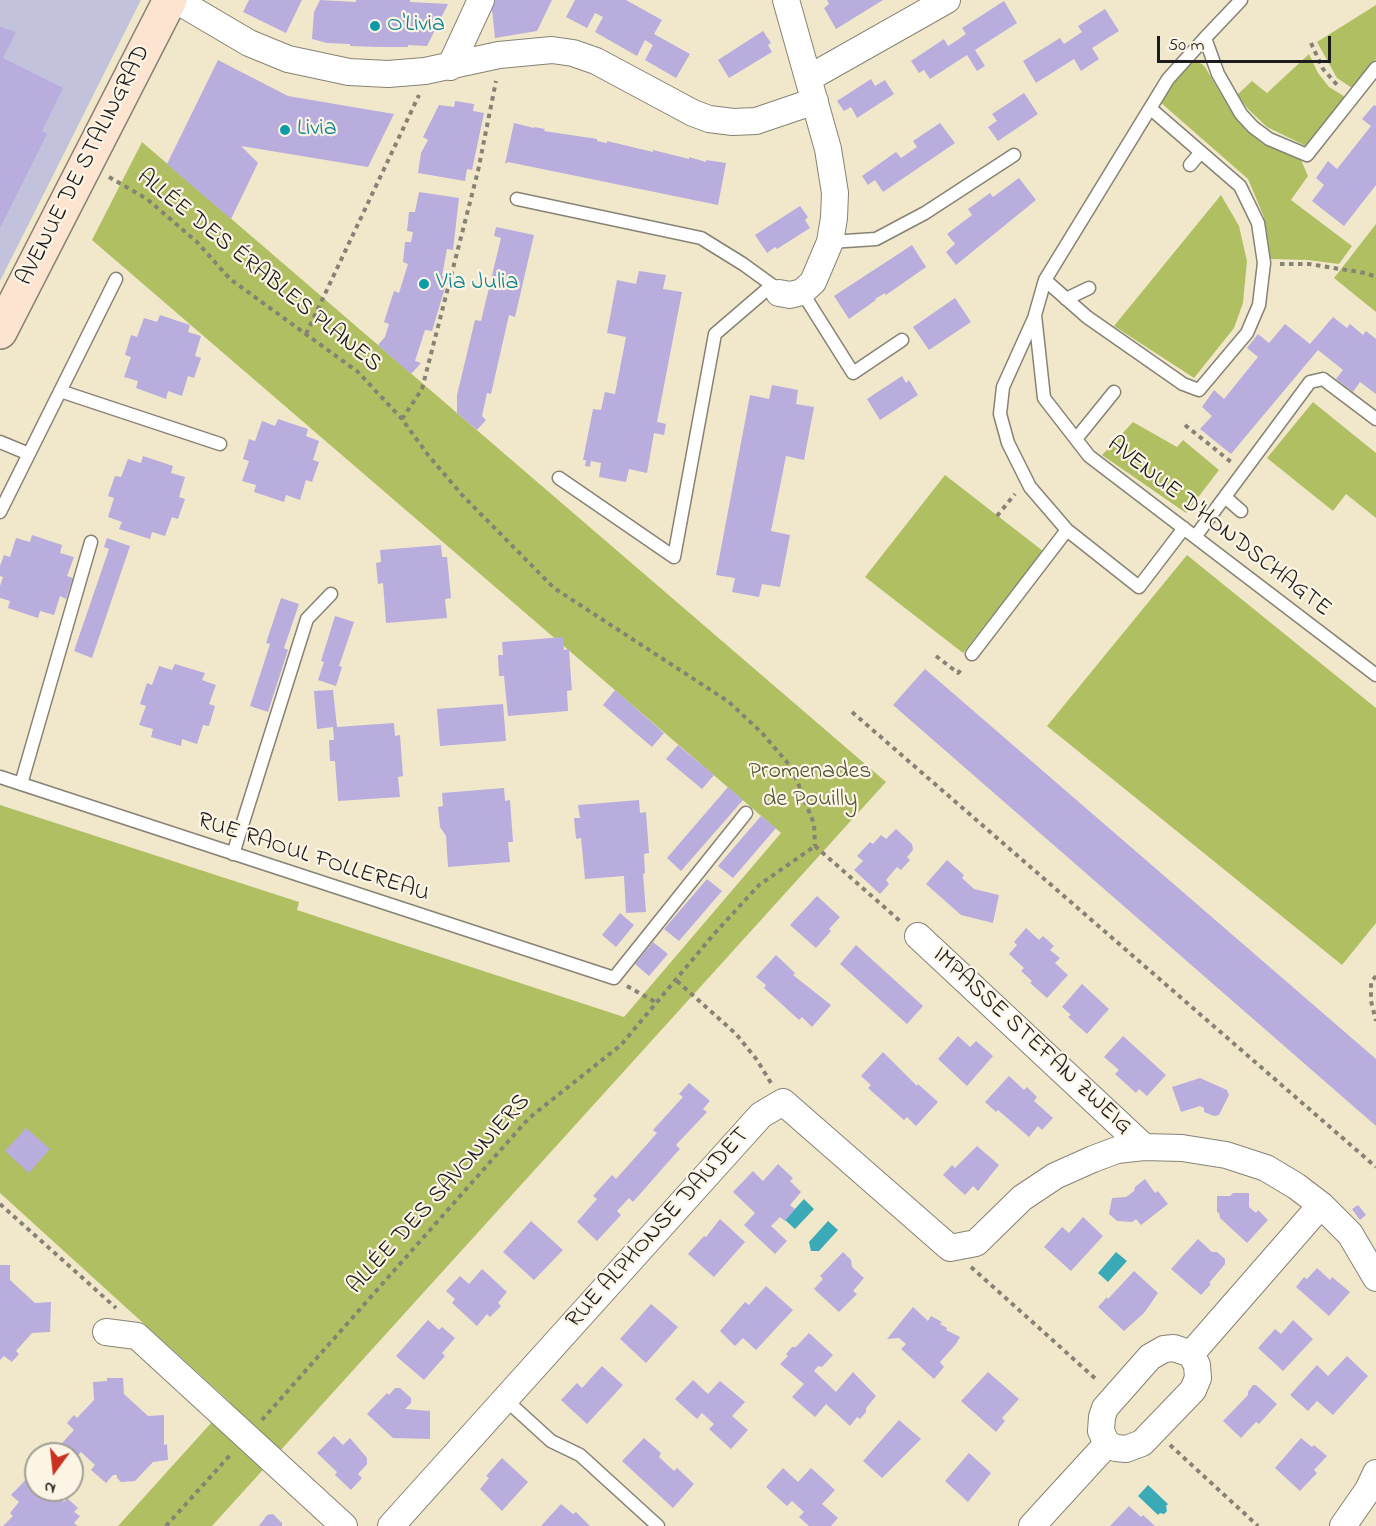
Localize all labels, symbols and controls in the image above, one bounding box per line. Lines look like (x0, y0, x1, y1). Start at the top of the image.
place label: O'Livia (387, 12, 445, 40)
marker: O'Livia (368, 19, 382, 33)
scale bar (1160, 24, 1334, 62)
text: 50 m (1168, 33, 1205, 59)
street label: AVENUE DE STALINGRAD (12, 41, 158, 291)
place label: Livia (297, 116, 337, 144)
marker: Livia (278, 123, 292, 137)
street label: ALLÉE DES ÉRABLES PLANES (130, 164, 386, 380)
place label: Via Julia (436, 270, 518, 298)
marker: Via Julia (417, 277, 431, 291)
street label: AVENUE D'HONDSCHAGTE (1100, 431, 1336, 625)
park label: Promenades de Pouilly (749, 759, 871, 815)
street label: RUE RAOUL FOLLEREAU (193, 808, 433, 910)
street label: IMPASSE STEFAN ZWEIG (925, 942, 1137, 1142)
street label: ALLÉE DES SAVONNIERS (342, 1089, 538, 1301)
street label: RUE ALPHONSE DAUDET (561, 1123, 757, 1335)
north arrow (24, 1442, 84, 1502)
text: N (42, 1474, 58, 1500)

